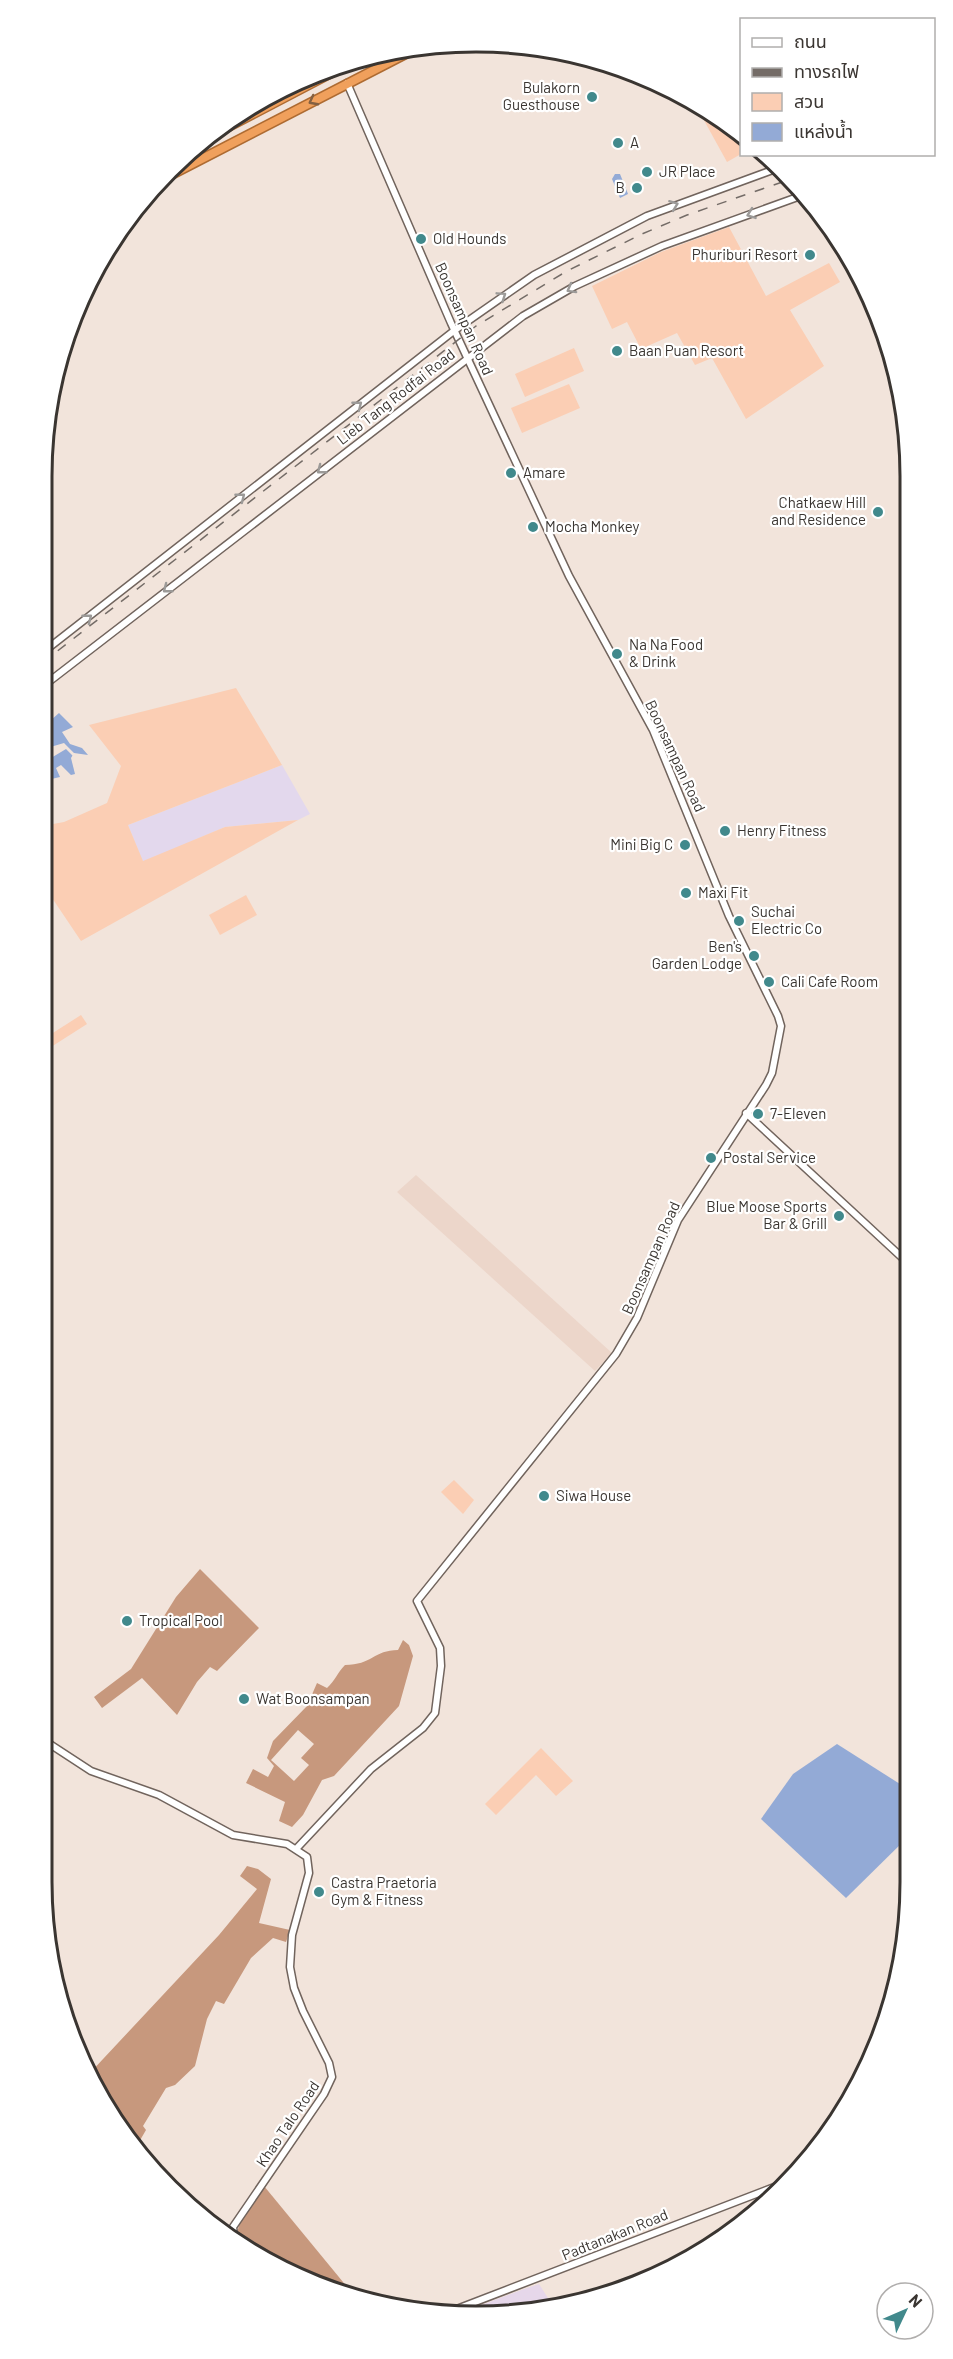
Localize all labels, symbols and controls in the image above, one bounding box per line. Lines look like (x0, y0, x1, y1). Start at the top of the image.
legend (740, 18, 935, 156)
text: ถนน (794, 30, 827, 52)
text: ทางรถไฟ (794, 60, 859, 82)
place label: Bulakorn Guesthouse (503, 78, 580, 113)
marker: Bulakorn Guesthouse (585, 90, 599, 104)
text: สวน (794, 90, 824, 112)
one-way arrow (309, 94, 319, 105)
text: แหล่งน้ำ (794, 119, 853, 142)
place label: A (630, 133, 639, 151)
marker: A (611, 136, 625, 150)
place label: JR Place (659, 162, 716, 180)
marker: JR Place (640, 165, 654, 179)
place label: B (616, 178, 625, 196)
marker: B (630, 181, 644, 195)
one-way arrow (668, 200, 679, 212)
one-way arrow (746, 206, 757, 219)
place label: Old Hounds (433, 229, 506, 247)
marker: Old Hounds (414, 232, 428, 246)
place label: Phuriburi Resort (692, 245, 798, 263)
marker: Phuriburi Resort (803, 248, 817, 262)
street label: Boonsampan Road (432, 260, 498, 378)
one-way arrow (567, 282, 577, 293)
one-way arrow (496, 292, 507, 303)
place label: Baan Puan Resort (629, 341, 744, 359)
marker: Baan Puan Resort (610, 344, 624, 358)
street label: Lieb Tang Rodfai Road (333, 345, 458, 448)
one-way arrow (351, 402, 362, 413)
one-way arrow (317, 463, 328, 474)
place label: Amare (523, 463, 566, 481)
marker: Amare (504, 466, 518, 480)
one-way arrow (235, 493, 246, 504)
place label: Chatkaew Hill and Residence (771, 493, 866, 528)
marker: Chatkaew Hill and Residence (871, 505, 885, 519)
place label: Mocha Monkey (545, 517, 639, 535)
marker: Mocha Monkey (526, 520, 540, 534)
one-way arrow (163, 582, 174, 593)
one-way arrow (82, 614, 93, 625)
place label: Na Na Food & Drink (629, 635, 703, 670)
marker: Na Na Food & Drink (610, 647, 624, 661)
street label: Boonsampan Road (642, 697, 710, 814)
place label: Henry Fitness (737, 821, 827, 839)
marker: Henry Fitness (718, 824, 732, 838)
place label: Mini Big C (610, 835, 673, 853)
marker: Mini Big C (678, 838, 692, 852)
place label: Maxi Fit (698, 883, 748, 901)
marker: Maxi Fit (679, 886, 693, 900)
place label: Suchai Electric Co (751, 902, 822, 937)
marker: Suchai Electric Co (732, 914, 746, 928)
place label: Ben's Garden Lodge (652, 937, 742, 972)
marker: Ben's Garden Lodge (747, 949, 761, 963)
place label: Cali Cafe Room (781, 972, 878, 990)
marker: Cali Cafe Room (762, 975, 776, 989)
place label: 7-Eleven (770, 1104, 826, 1122)
marker: 7-Eleven (751, 1107, 765, 1121)
place label: Postal Service (723, 1148, 816, 1166)
marker: Postal Service (704, 1151, 718, 1165)
place label: Blue Moose Sports Bar & Grill (706, 1197, 827, 1232)
street label: Boonsampan Road (617, 1199, 683, 1317)
marker: Blue Moose Sports Bar & Grill (832, 1209, 846, 1223)
place label: Siwa House (556, 1486, 631, 1504)
marker: Siwa House (537, 1489, 551, 1503)
place label: Tropical Pool (139, 1611, 223, 1629)
marker: Tropical Pool (120, 1614, 134, 1628)
place label: Wat Boonsampan (256, 1689, 370, 1707)
marker: Wat Boonsampan (237, 1692, 251, 1706)
place label: Castra Praetoria Gym & Fitness (331, 1873, 437, 1908)
marker: Castra Praetoria Gym & Fitness (312, 1885, 326, 1899)
street label: Khao Talo Road (252, 2077, 323, 2170)
street label: Padtanakan Road (559, 2205, 670, 2264)
north arrow (875, 2281, 935, 2341)
text: N (906, 2290, 927, 2311)

